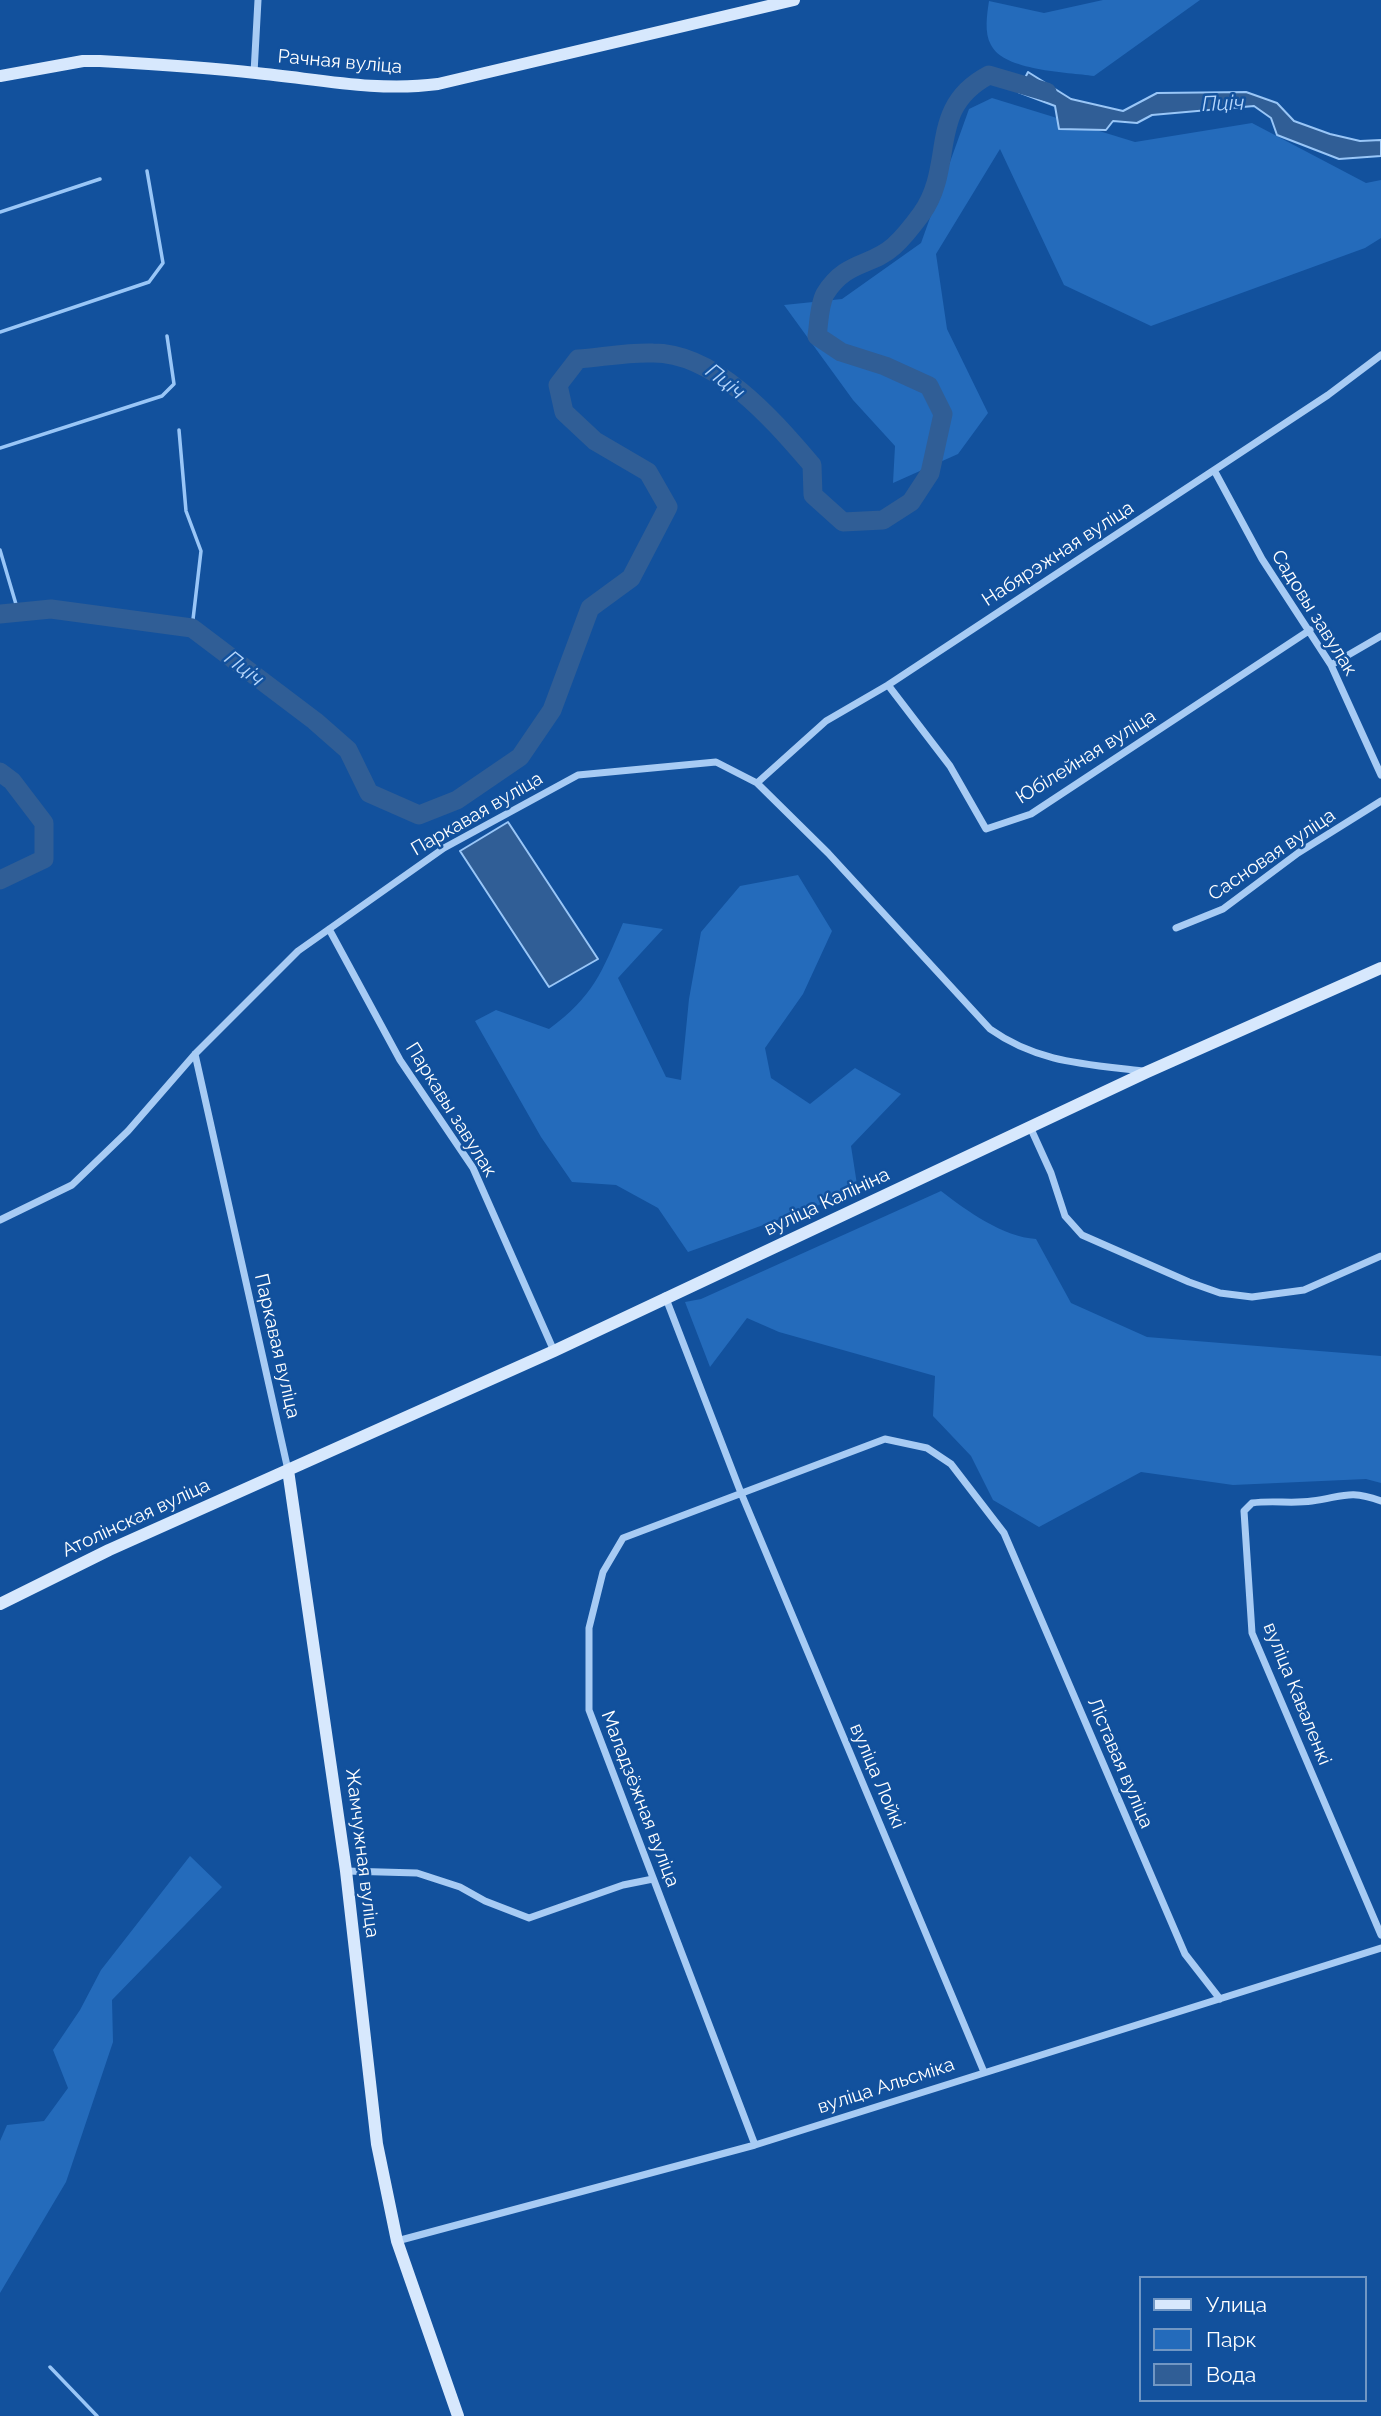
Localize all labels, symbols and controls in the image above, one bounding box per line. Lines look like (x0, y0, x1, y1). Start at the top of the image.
street label: Рачная вуліца (277, 45, 403, 79)
water label: Пціч (1201, 91, 1245, 117)
water label: Пціч (700, 359, 750, 405)
street label: Набярэжная вуліца (978, 497, 1138, 611)
street label: Садовы завулак (1266, 546, 1362, 680)
water label: Пціч (219, 646, 269, 692)
street label: Юбілейная вуліца (1012, 705, 1160, 809)
street label: Паркавая вуліца (407, 767, 547, 861)
street label: Сасновая вуліца (1204, 804, 1340, 906)
street label: Паркавы завулак (400, 1039, 502, 1181)
street label: вуліца Калініна (761, 1163, 893, 1241)
street label: Паркавая вуліца (249, 1271, 305, 1421)
street label: Атолінская вуліца (58, 1474, 214, 1562)
street label: вуліца Каваленкі (1258, 1619, 1336, 1769)
street label: Ліставая вуліца (1082, 1694, 1158, 1832)
street label: Маладзёжная вуліца (596, 1708, 684, 1890)
street label: вуліца Лойкі (845, 1720, 909, 1832)
street label: Жамчужная вуліца (340, 1767, 384, 1939)
street label: вуліца Альсміка (815, 2053, 957, 2119)
legend (1140, 2276, 1367, 2402)
text: Улица (1206, 2292, 1267, 2317)
text: Парк (1206, 2327, 1256, 2352)
text: Вода (1206, 2362, 1256, 2387)

